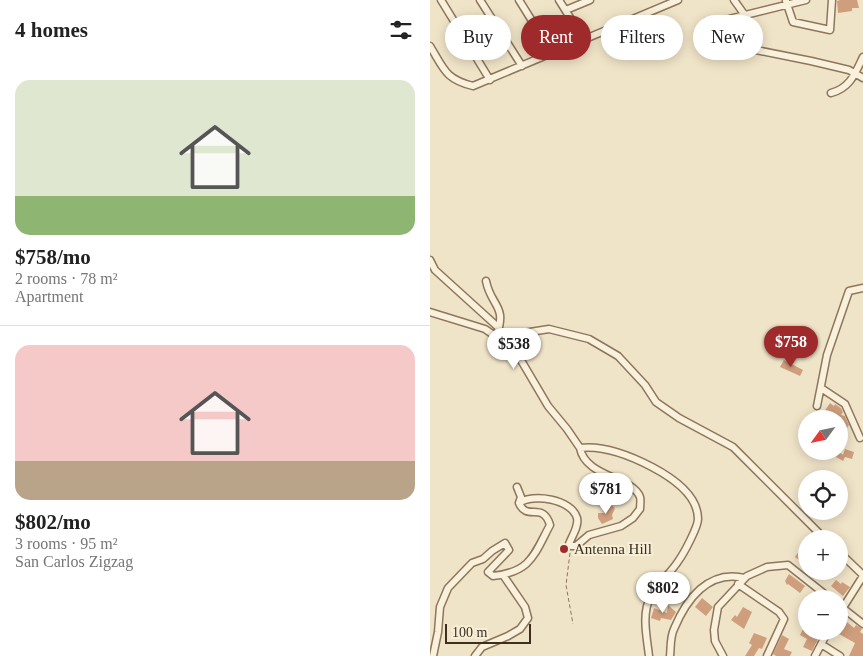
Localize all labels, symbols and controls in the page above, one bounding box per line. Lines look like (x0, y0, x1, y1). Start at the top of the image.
chip: Buy (445, 15, 511, 60)
chip: Rent (521, 15, 591, 60)
chip: Filters (601, 15, 683, 60)
chip: New (693, 15, 763, 60)
icon: filters (387, 16, 415, 44)
text: 4 homes (15, 18, 88, 42)
icon: home (170, 112, 260, 202)
text: $758/mo (15, 245, 91, 269)
text: 2 rooms · 78 m² (15, 270, 118, 287)
text: Apartment (15, 288, 83, 305)
pin: $758 (761, 326, 821, 368)
pin: $538 (484, 328, 544, 370)
text: $758 (775, 333, 807, 350)
text: $538 (498, 335, 530, 352)
icon: home (170, 378, 260, 468)
north arrow (798, 410, 848, 460)
map controls (798, 410, 848, 640)
button: locate (798, 470, 848, 520)
pin: $781 (576, 472, 636, 515)
text: $781 (590, 480, 622, 497)
text: $802/mo (15, 510, 91, 534)
button: + (798, 530, 848, 580)
text: 3 rooms · 95 m² (15, 535, 118, 552)
place label: Antenna Hill (574, 541, 652, 557)
marker: Antenna Hill (558, 543, 570, 555)
text: San Carlos Zigzag (15, 553, 133, 570)
pin: $802 (633, 572, 693, 614)
text: $802 (647, 579, 679, 596)
button: − (798, 590, 848, 640)
scale bar (445, 621, 531, 644)
text: 100 m (452, 625, 487, 640)

